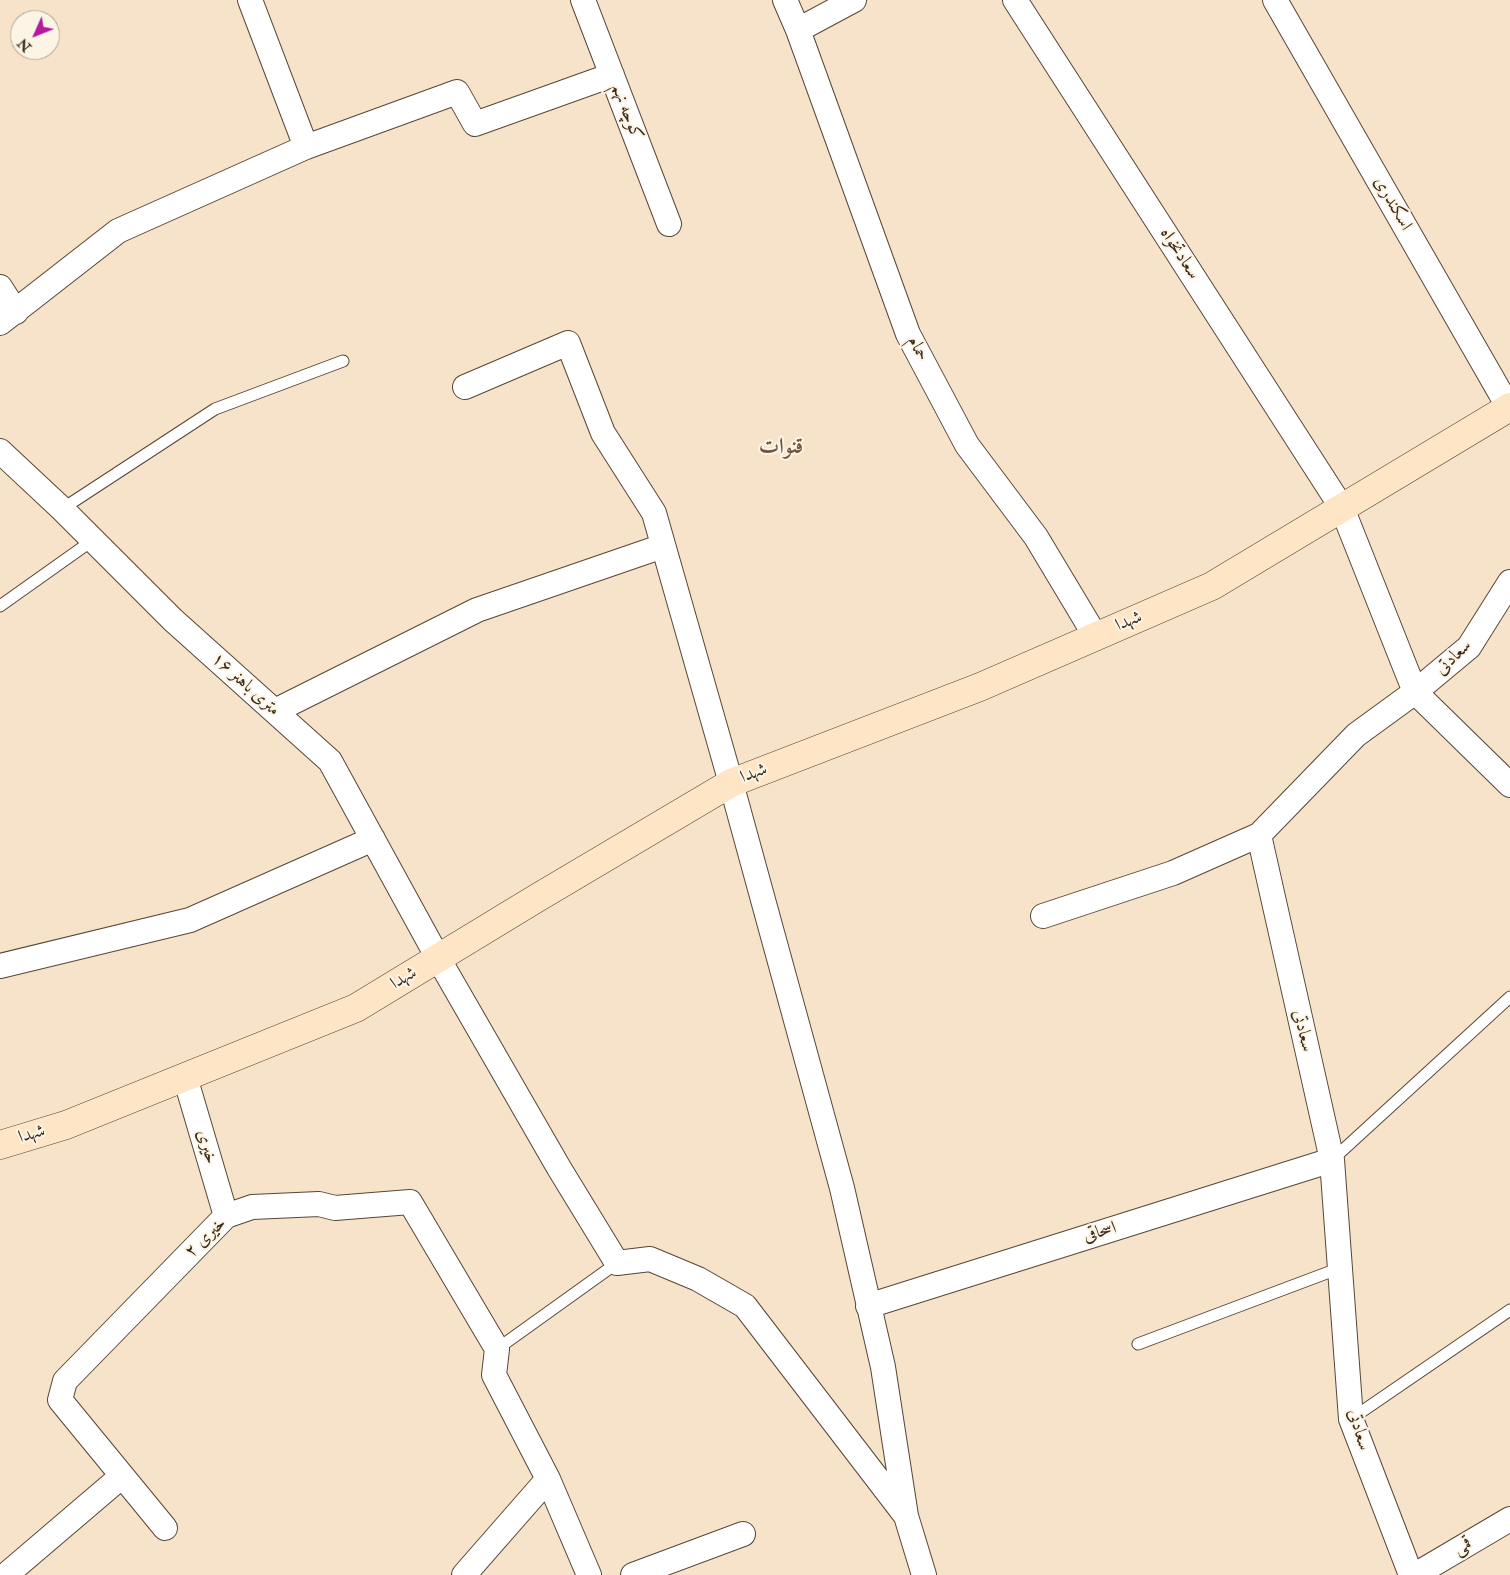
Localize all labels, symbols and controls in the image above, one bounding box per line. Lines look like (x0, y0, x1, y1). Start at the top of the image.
north arrow (10, 10, 60, 60)
text: N (14, 35, 35, 55)
street label: کوچه نهم (605, 81, 647, 143)
street label: اسکندری (1368, 173, 1416, 235)
street label: سعادتخواه (1154, 224, 1204, 284)
street label: حمام (902, 333, 932, 365)
district label: قنوات (759, 435, 803, 461)
street label: شهدا (1112, 607, 1146, 637)
street label: سعادتی (1431, 636, 1477, 680)
street label: ۱۶ متری باهنر (206, 649, 284, 721)
street label: شهدا (738, 759, 770, 789)
street label: شهدا (387, 963, 421, 995)
street label: سعادتی (1287, 1008, 1317, 1054)
street label: شهدا (16, 1121, 48, 1149)
street label: خیری (191, 1127, 221, 1167)
street label: خیری ۲ (181, 1213, 231, 1263)
street label: اسحاقی (1081, 1218, 1119, 1248)
street label: سعادتی (1342, 1407, 1374, 1453)
street label: قمی (1450, 1533, 1476, 1561)

